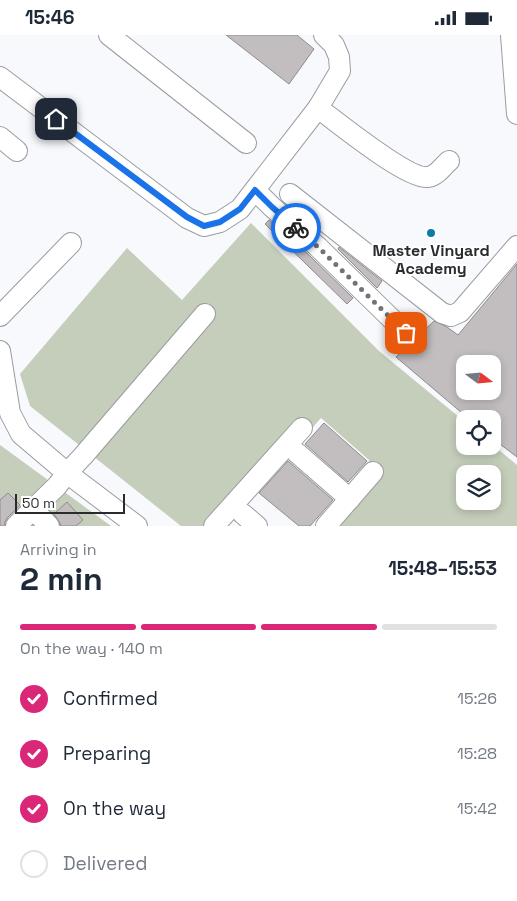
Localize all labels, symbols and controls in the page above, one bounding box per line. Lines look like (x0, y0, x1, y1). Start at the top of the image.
text: 15:46 (25, 5, 74, 30)
pin (35, 98, 77, 140)
icon: home (42, 105, 70, 133)
courier (271, 203, 321, 253)
icon: bike (282, 214, 310, 242)
marker: Master Vinyard Academy (425, 227, 437, 239)
place label: Master Vinyard Academy (372, 240, 490, 279)
pin (385, 312, 427, 354)
icon: bag (392, 319, 420, 347)
north arrow (456, 355, 501, 400)
map controls (456, 355, 501, 510)
button: locate (456, 410, 501, 455)
button: layers (456, 465, 501, 510)
scale bar (15, 491, 125, 514)
text: 50 m (22, 494, 55, 512)
text: Arriving in (20, 539, 97, 560)
text: 15:48–15:53 (388, 556, 497, 581)
text: 2 min (20, 559, 103, 599)
text: On the way · 140 m (20, 638, 163, 659)
icon: check (20, 685, 48, 713)
text: Confirmed (63, 686, 158, 711)
text: 15:26 (457, 688, 497, 709)
icon: check (20, 740, 48, 768)
text: Preparing (63, 741, 151, 766)
text: 15:28 (457, 743, 497, 764)
icon: check (20, 795, 48, 823)
text: On the way (63, 796, 166, 821)
text: 15:42 (457, 798, 497, 819)
text: Delivered (63, 851, 148, 876)

